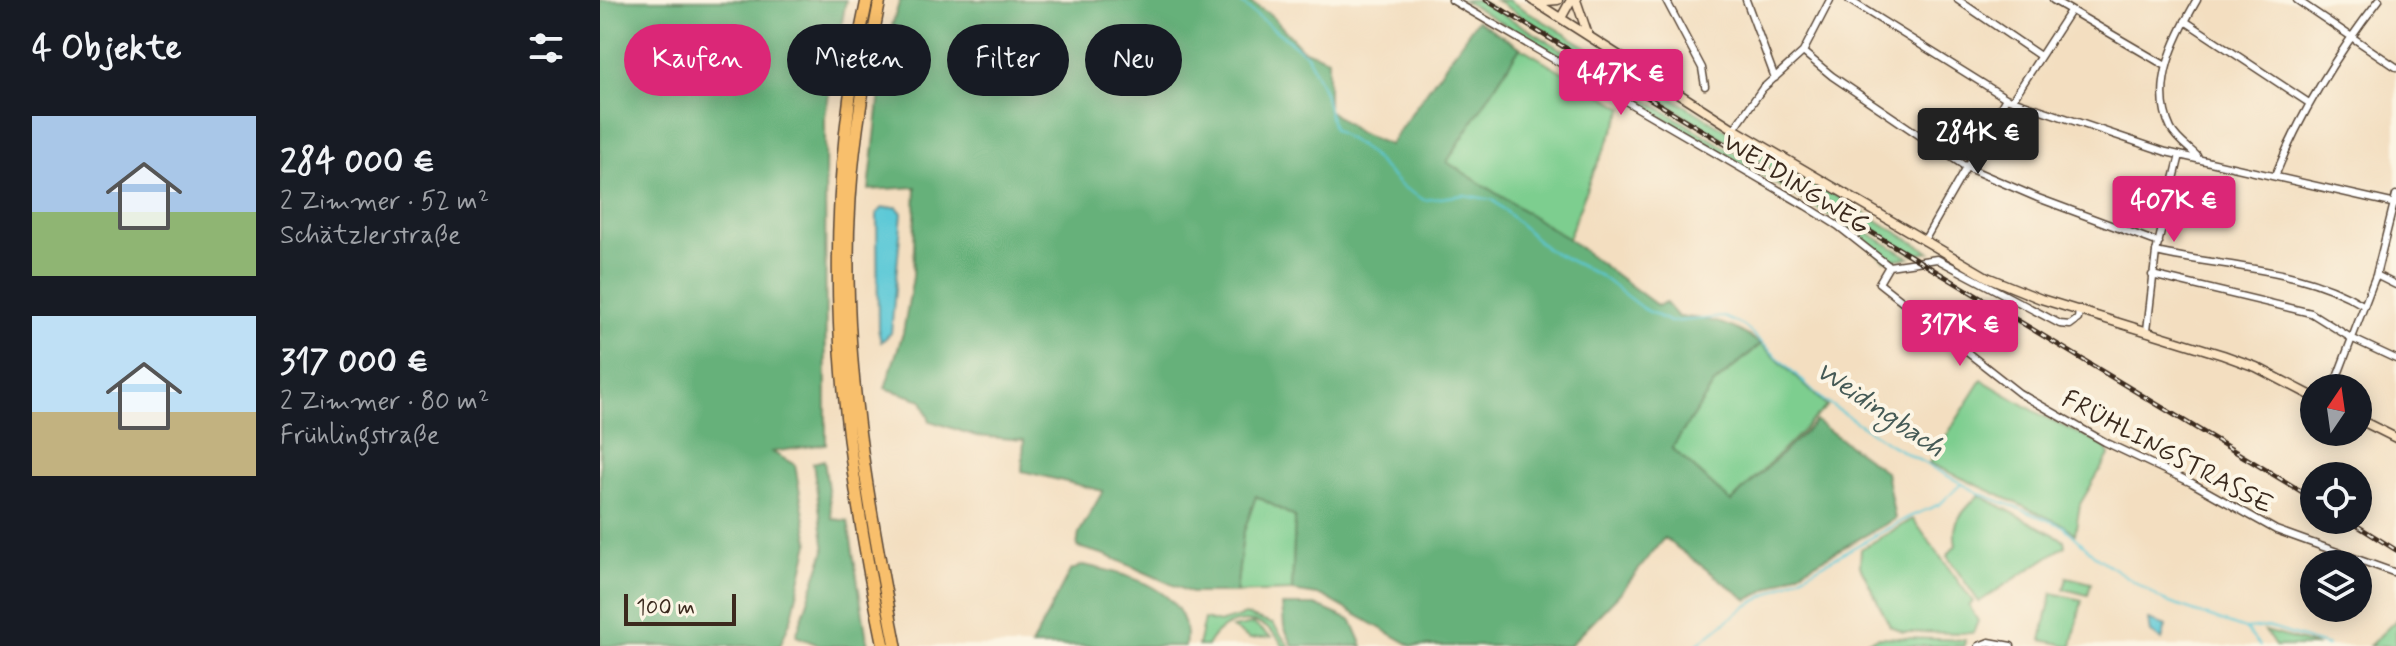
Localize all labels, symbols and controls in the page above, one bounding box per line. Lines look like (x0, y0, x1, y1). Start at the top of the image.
chip: Kaufen (624, 24, 771, 96)
chip: Mieten (787, 24, 931, 96)
chip: Filter (947, 24, 1069, 96)
chip: Neu (1085, 24, 1182, 96)
text: 4 Objekte (32, 26, 181, 71)
icon: filters (524, 26, 568, 70)
pin: 447K € (1556, 49, 1686, 117)
text: 447K € (1577, 58, 1665, 92)
pin: 284K € (1913, 108, 2043, 176)
text: 284K € (1936, 117, 2020, 151)
street label: WEIDINGWEG (1716, 126, 1876, 244)
text: 284 000 € (280, 140, 435, 185)
icon: home (96, 148, 192, 244)
pin: 407K € (2109, 176, 2239, 244)
text: 2 Zimmer · 52 m² (280, 185, 489, 219)
text: 407K € (2131, 185, 2217, 219)
text: Schätzlerstraße (280, 219, 461, 253)
pin: 317K € (1895, 300, 2025, 368)
text: 317K € (1920, 309, 2000, 343)
text: 317 000 € (280, 340, 429, 385)
icon: home (96, 348, 192, 444)
water label: Weidingbach (1807, 353, 1951, 469)
north arrow (2300, 374, 2372, 446)
map controls (2300, 374, 2372, 622)
street label: FRÜHLINGSTRASSE (2056, 383, 2279, 523)
text: 2 Zimmer · 80 m² (280, 385, 489, 419)
text: Frühlingstraße (280, 419, 440, 453)
button: locate (2300, 462, 2372, 534)
button: layers (2300, 550, 2372, 622)
scale bar (624, 590, 736, 626)
text: 100 m (636, 594, 695, 622)

